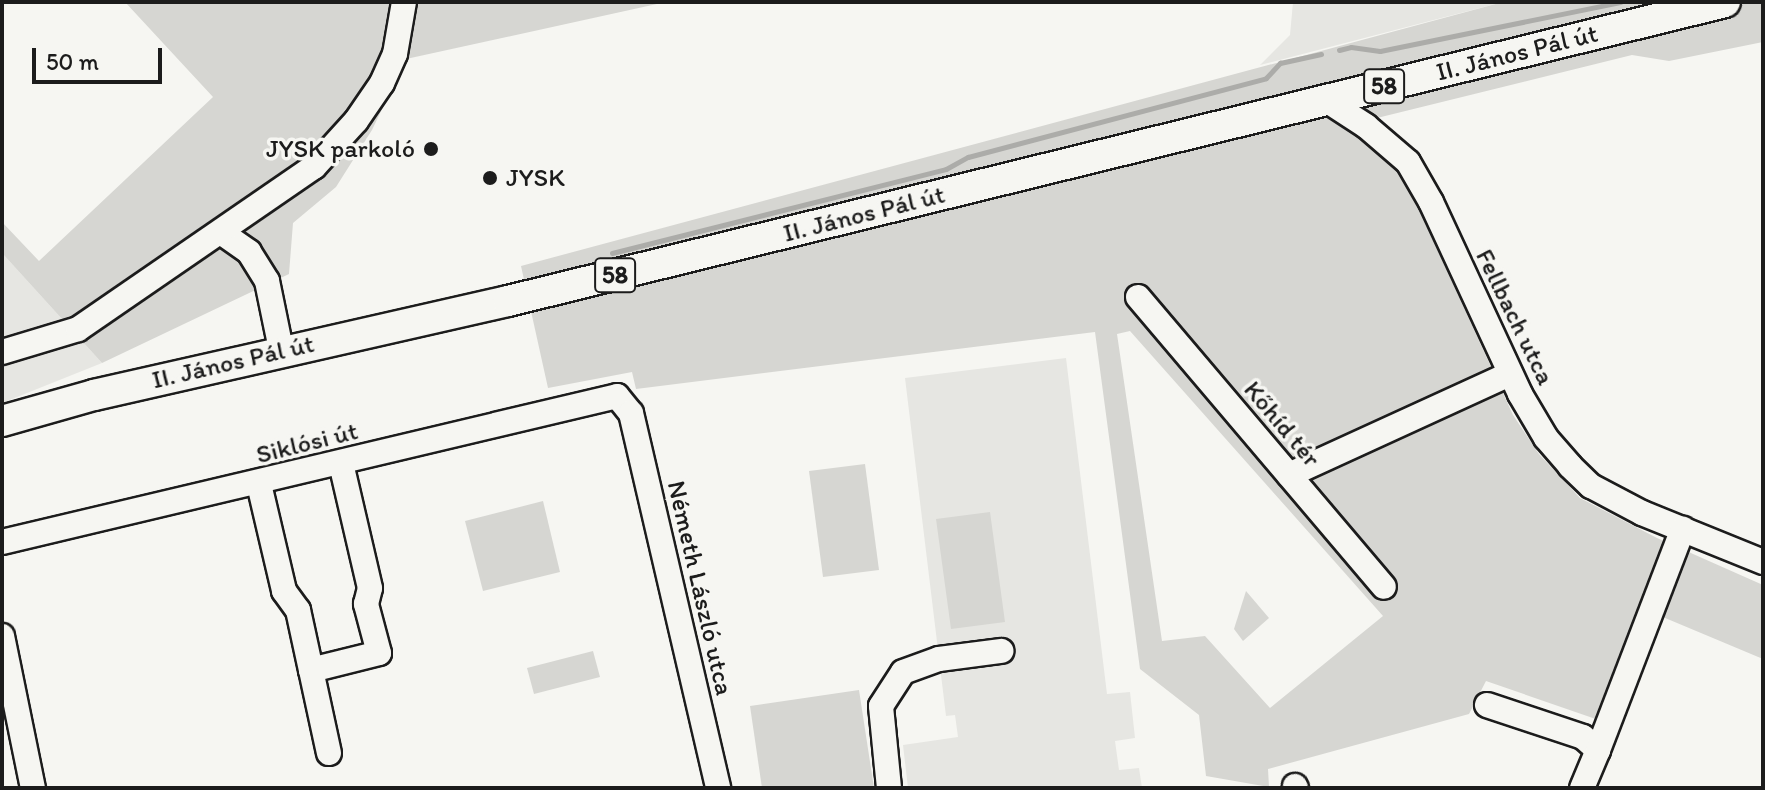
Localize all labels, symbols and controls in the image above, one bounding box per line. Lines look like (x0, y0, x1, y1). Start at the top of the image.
street label: II. János Pál út (1433, 18, 1601, 88)
scale bar (36, 32, 166, 82)
text: 50 m (46, 47, 99, 76)
road number: 58 (1362, 66, 1406, 106)
place label: JYSK parkoló (266, 133, 415, 165)
marker: JYSK parkoló (422, 140, 440, 158)
place label: JYSK (506, 162, 565, 194)
marker: JYSK (481, 169, 499, 187)
street label: II. János Pál út (780, 179, 948, 249)
street label: Fellbach utca (1469, 244, 1561, 390)
road number: 58 (593, 255, 637, 295)
street label: II. János Pál út (149, 328, 317, 396)
street label: Kőhíd tér (1237, 375, 1327, 473)
street label: Siklósi út (253, 415, 361, 471)
street label: Németh László utca (660, 478, 740, 698)

